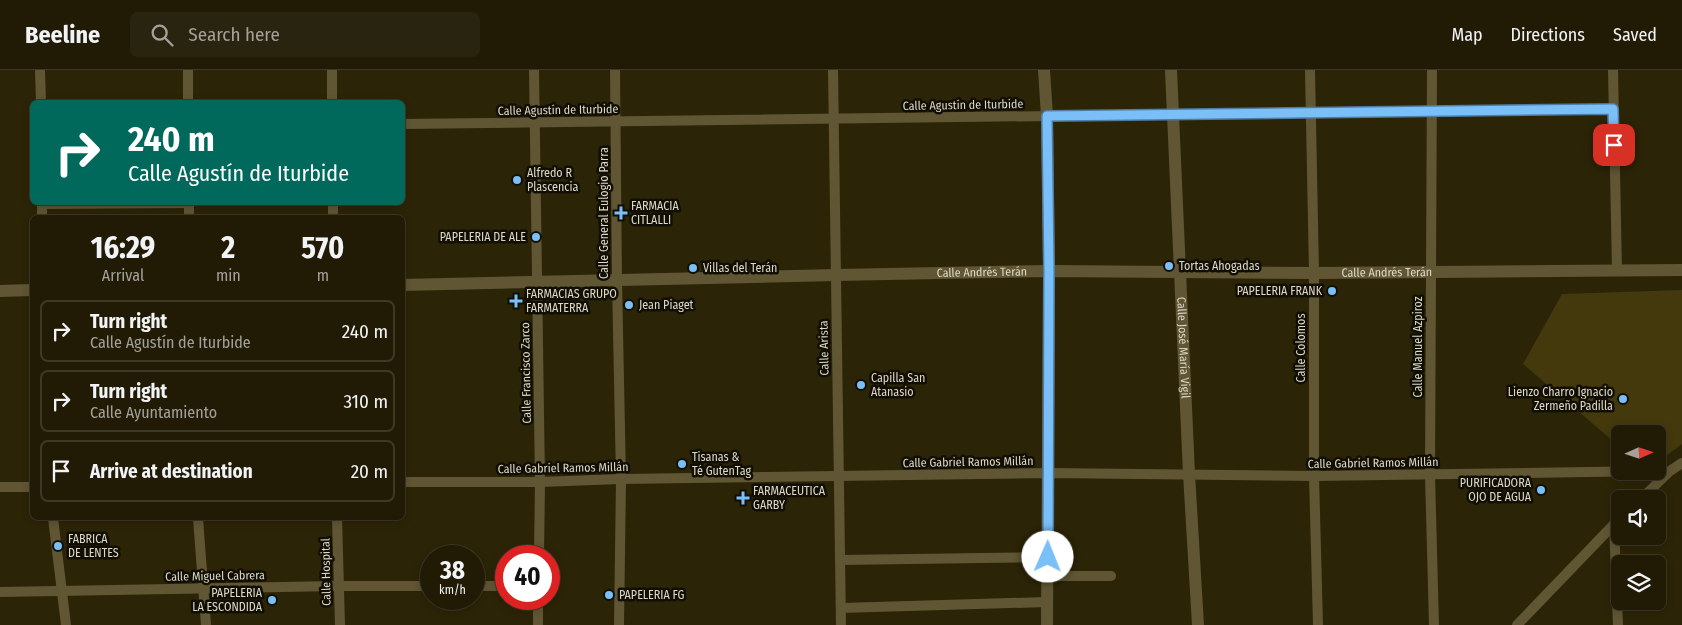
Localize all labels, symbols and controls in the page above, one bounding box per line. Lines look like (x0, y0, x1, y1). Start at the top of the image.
search box (130, 12, 480, 57)
text: Beeline (25, 21, 100, 49)
icon: search (148, 21, 176, 49)
text: Search here (188, 23, 280, 46)
text: Map (1451, 24, 1483, 46)
text: Directions (1511, 24, 1585, 46)
text: Saved (1613, 24, 1657, 46)
street label: Calle Agustín de Iturbide (903, 97, 1023, 113)
street label: Calle Agustín de Iturbide (498, 102, 618, 118)
text: 240 m (128, 118, 215, 160)
icon: right (45, 120, 110, 185)
pin (1593, 124, 1635, 166)
icon: arrive (1600, 131, 1628, 159)
street label: Calle General Eulogio Parra (597, 147, 611, 279)
text: Calle Agustín de Iturbide (128, 160, 349, 187)
place label: Alfredo R Plascencia (527, 166, 579, 194)
marker: Alfredo R Plascencia (511, 174, 523, 186)
place label: FARMACIA CITLALLI (631, 199, 679, 227)
marker: FARMACIA CITLALLI (615, 207, 627, 219)
text: 16:29 (91, 230, 155, 266)
text: 2 (221, 230, 235, 266)
text: 570 (301, 230, 344, 266)
place label: PAPELERIA DE ALE (440, 230, 526, 244)
marker: PAPELERIA DE ALE (530, 231, 542, 243)
place label: Tortas Ahogadas (1179, 259, 1260, 273)
marker: Tortas Ahogadas (1163, 260, 1175, 272)
place label: Villas del Terán (703, 261, 777, 275)
marker: Villas del Terán (687, 262, 699, 274)
street label: Calle Andrés Terán (936, 264, 1027, 280)
street label: Calle Andrés Terán (1342, 265, 1432, 280)
text: Arrival (102, 266, 144, 285)
text: min (216, 266, 241, 285)
text: m (317, 266, 329, 285)
place label: PAPELERIA FRANK (1237, 284, 1323, 298)
marker: PAPELERIA FRANK (1326, 285, 1338, 297)
place label: FARMACIAS GRUPO FARMATERRA (526, 287, 617, 315)
marker: FARMACIAS GRUPO FARMATERRA (510, 295, 522, 307)
street label: Calle Manuel Azpiroz (1411, 296, 1425, 397)
street label: Calle José María Vigil (1174, 297, 1193, 399)
place label: Jean Piaget (639, 298, 694, 312)
marker: Jean Piaget (623, 299, 635, 311)
text: Turn right (90, 310, 167, 333)
street label: Calle Colomos (1294, 313, 1308, 383)
icon: right (47, 317, 75, 345)
text: 240 m (342, 320, 388, 343)
street label: Calle Arista (817, 320, 831, 376)
street label: Calle Francisco Zarco (518, 322, 534, 424)
text: Calle Agustín de Iturbide (90, 333, 251, 352)
place label: Capilla San Atanasio (871, 371, 925, 399)
marker: Capilla San Atanasio (855, 379, 867, 391)
text: Turn right (90, 380, 167, 403)
place label: Lienzo Charro Ignacio Zermeño Padilla (1508, 385, 1613, 413)
icon: right (47, 387, 75, 415)
text: 310 m (344, 390, 388, 413)
marker: Lienzo Charro Ignacio Zermeño Padilla (1617, 393, 1629, 405)
text: Calle Ayuntamiento (90, 403, 217, 422)
north arrow (1611, 425, 1666, 480)
map controls (1611, 425, 1666, 610)
place label: Tisanas & Té GutenTag (692, 450, 752, 478)
street label: Calle Gabriel Ramos Millán (902, 454, 1034, 470)
street label: Calle Gabriel Ramos Millán (1307, 455, 1439, 471)
icon: arrive (47, 457, 75, 485)
marker: Tisanas & Té GutenTag (676, 458, 688, 470)
text: Arrive at destination (90, 460, 253, 483)
text: 20 m (351, 460, 388, 483)
street label: Calle Gabriel Ramos Millán (497, 460, 629, 476)
place label: PURIFICADORA OJO DE AGUA (1460, 476, 1532, 504)
place label: FARMACEUTICA GARBY (753, 484, 826, 512)
marker: PURIFICADORA OJO DE AGUA (1535, 484, 1547, 496)
button: sound (1611, 490, 1666, 545)
marker: FARMACEUTICA GARBY (737, 492, 749, 504)
position arrow (1021, 530, 1073, 582)
place label: FABRICA DE LENTES (68, 532, 119, 560)
street label: Calle Hospital (318, 538, 334, 606)
marker: FABRICA DE LENTES (52, 540, 64, 552)
speed limit sign: 40 (495, 545, 560, 610)
button: layers (1611, 555, 1666, 610)
text: 38 (440, 556, 465, 586)
street label: Calle Miguel Cabrera (165, 568, 265, 584)
text: km/h (439, 583, 466, 597)
place label: PAPELERIA LA ESCONDIDA (192, 586, 263, 614)
place label: PAPELERIA FG (619, 588, 685, 602)
marker: PAPELERIA FG (603, 589, 615, 601)
marker: PAPELERIA LA ESCONDIDA (266, 594, 278, 606)

